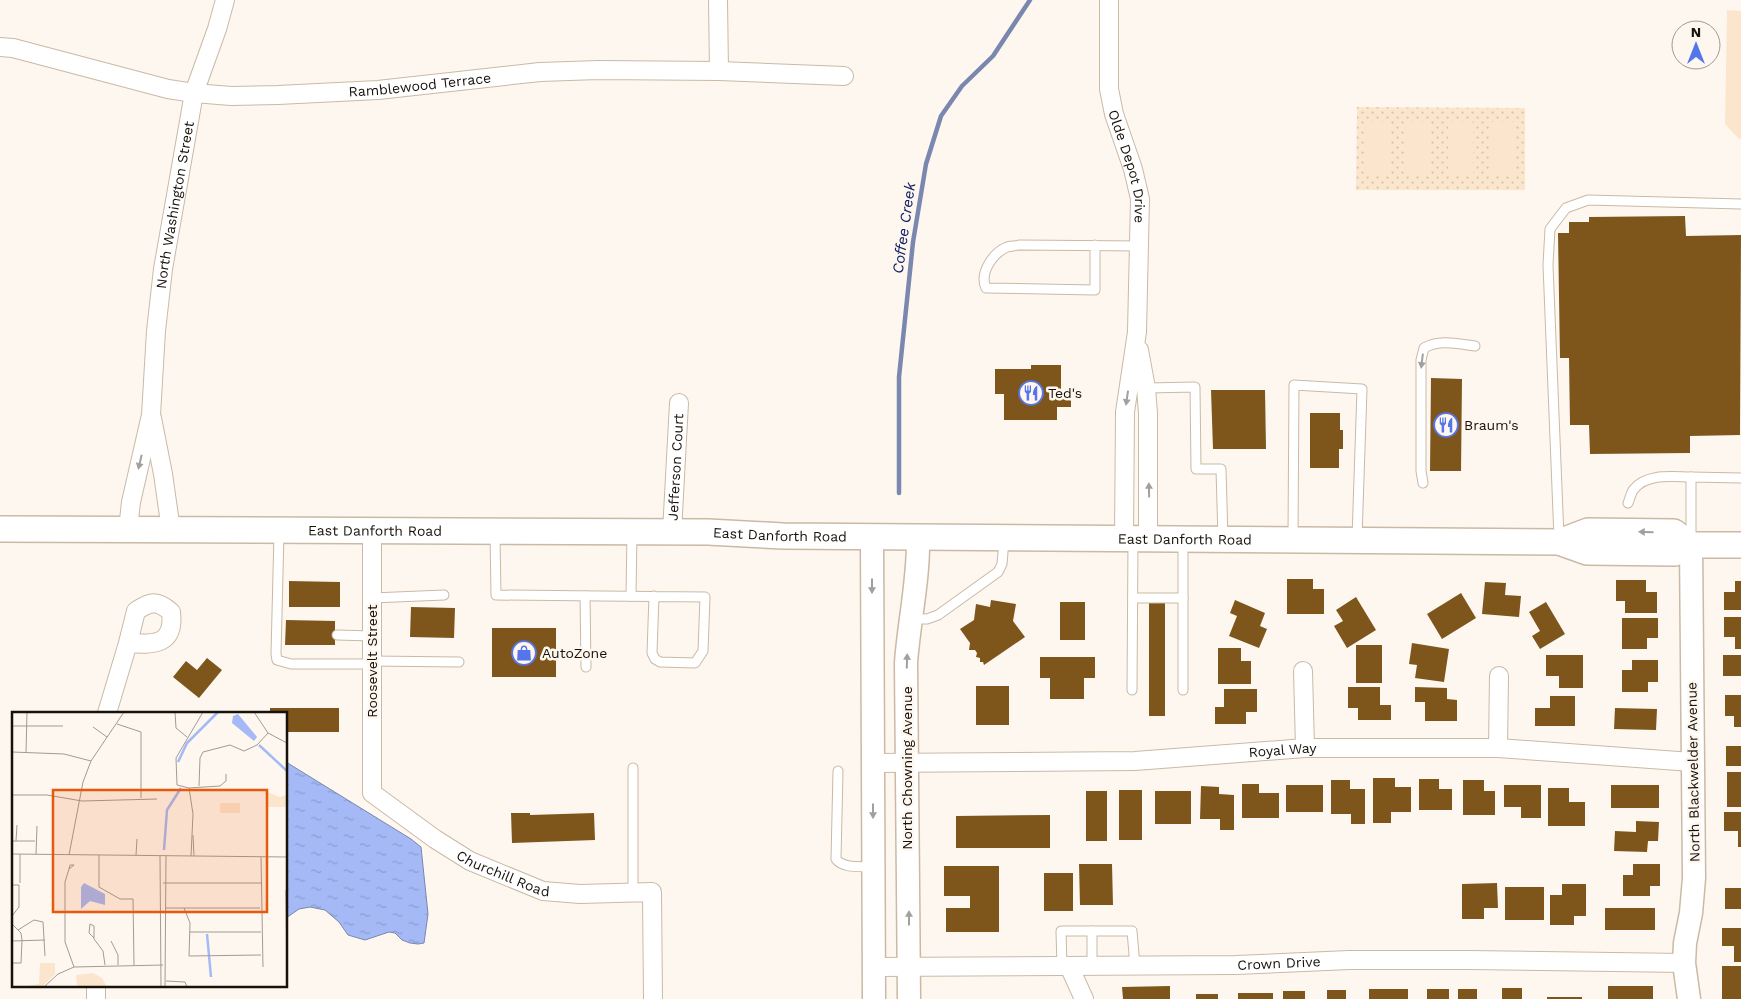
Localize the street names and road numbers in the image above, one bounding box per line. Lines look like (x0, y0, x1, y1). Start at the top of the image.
street label: Ramblewood Terrace (348, 69, 492, 99)
street label: Olde Depot Drive (1105, 108, 1148, 223)
street label: North Washington Street (153, 120, 197, 290)
street label: Jefferson Court (665, 413, 686, 521)
street label: East Danforth Road (308, 522, 442, 539)
street label: East Danforth Road (713, 524, 847, 544)
street label: East Danforth Road (1118, 531, 1252, 548)
street label: Roosevelt Street (364, 604, 380, 718)
street label: North Blackwelder Avenue (1683, 682, 1703, 862)
street label: North Chowning Avenue (899, 686, 915, 850)
street label: Royal Way (1248, 740, 1317, 760)
street label: Churchill Road (454, 847, 550, 900)
street label: Crown Drive (1237, 953, 1321, 973)

